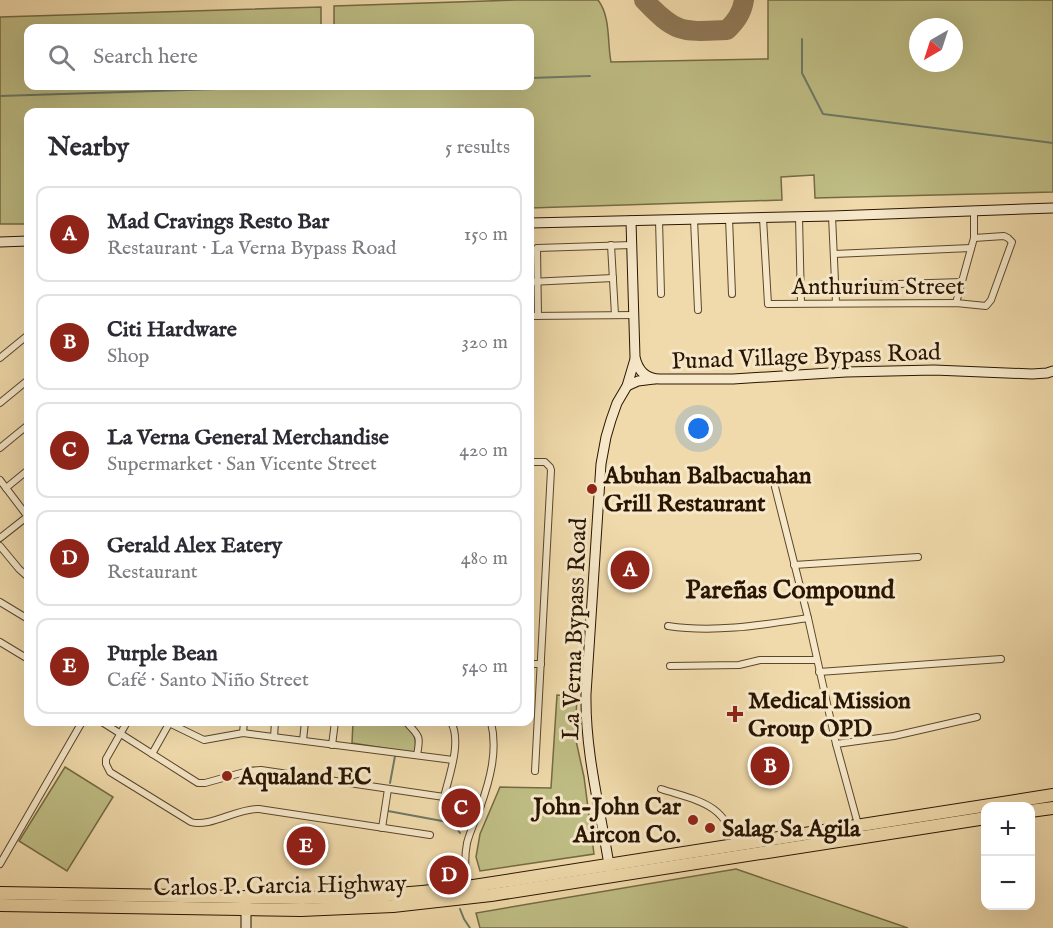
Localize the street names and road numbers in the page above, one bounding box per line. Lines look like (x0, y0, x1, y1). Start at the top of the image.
street label: Anthurium Street (790, 272, 965, 303)
street label: Punad Village Bypass Road (671, 337, 942, 378)
street label: La Verna Bypass Road (556, 517, 595, 741)
street label: Carlos P. Garcia Highway (153, 869, 407, 904)

